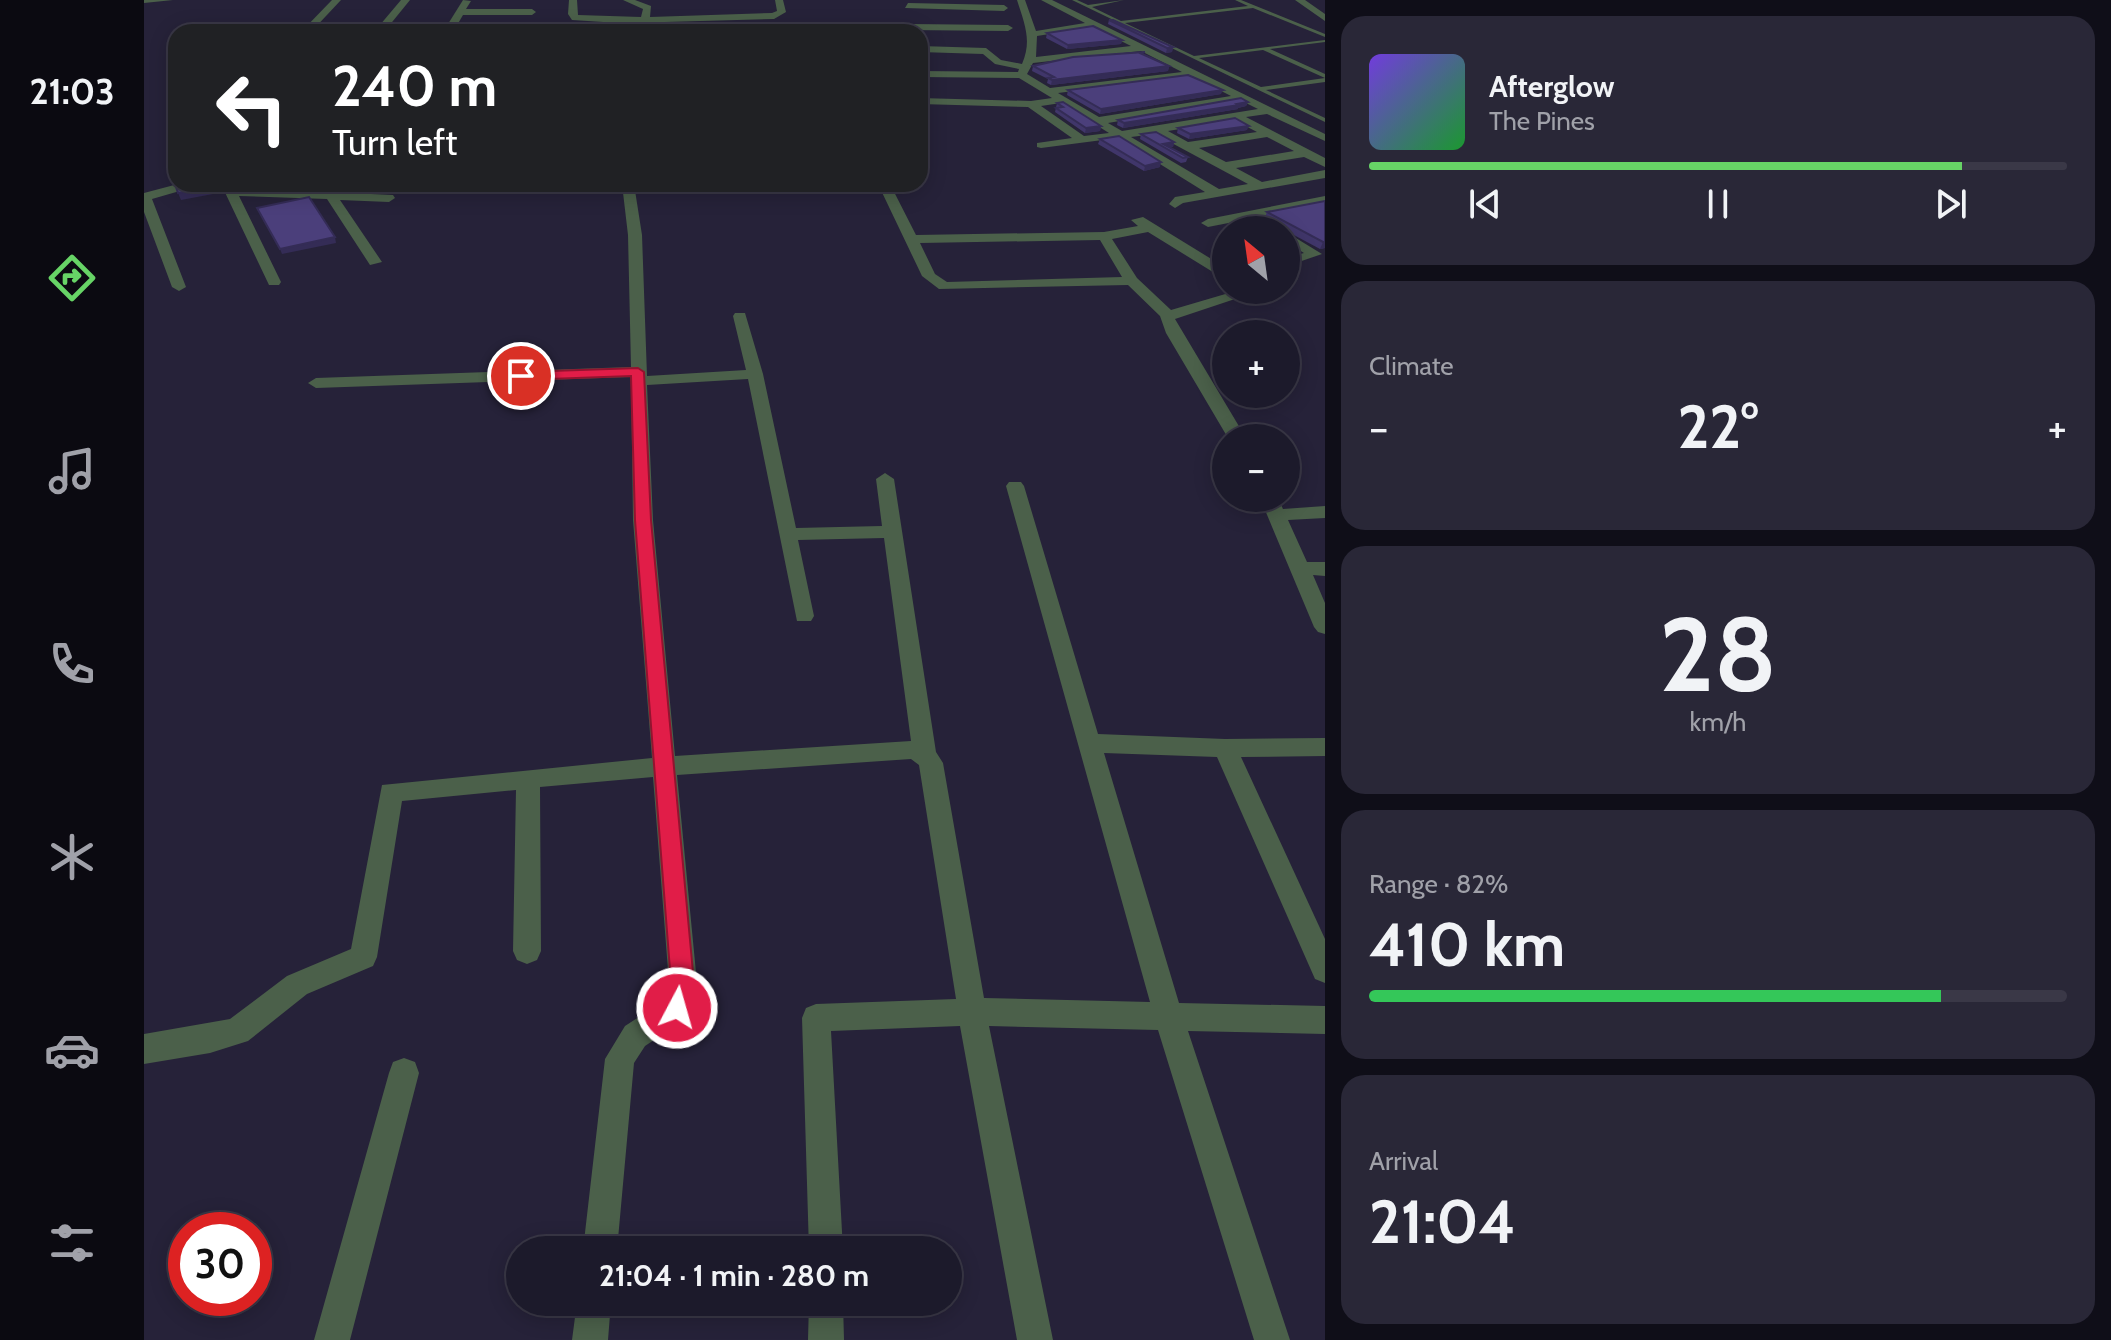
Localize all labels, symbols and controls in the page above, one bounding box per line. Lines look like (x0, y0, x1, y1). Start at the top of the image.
text: 240 m (332, 52, 497, 120)
icon: left (200, 56, 304, 160)
text: Afterglow (1489, 68, 1615, 105)
text: 21:03 (29, 69, 115, 113)
text: The Pines (1489, 105, 1595, 137)
text: Turn left (332, 120, 457, 164)
icon: previous (1463, 182, 1507, 226)
icon: pause (1696, 182, 1740, 226)
icon: next (1929, 182, 1973, 226)
north arrow (1212, 216, 1300, 304)
map controls (1212, 216, 1300, 512)
icon: directions (44, 250, 100, 306)
button: + (1212, 320, 1300, 408)
pin (487, 342, 555, 410)
text: Climate (1369, 350, 1454, 382)
icon: arrive (499, 354, 543, 398)
text: 22° (1678, 390, 1758, 463)
text: − (1369, 401, 1388, 454)
text: + (2048, 401, 2067, 454)
button: − (1212, 424, 1300, 512)
icon: music (44, 443, 100, 499)
text: 28 (1659, 591, 1777, 717)
icon: phone (44, 636, 100, 692)
text: km/h (1690, 706, 1746, 738)
icon: climate (44, 829, 100, 885)
text: Range · 82% (1369, 868, 1508, 900)
text: 410 km (1369, 908, 1565, 981)
position arrow (635, 966, 719, 1050)
icon: car (44, 1022, 100, 1078)
text: Arrival (1369, 1145, 1438, 1177)
text: 21:04 (1369, 1185, 1516, 1258)
speed limit sign: 30 (168, 1212, 272, 1316)
icon: filters (44, 1215, 100, 1271)
text: 21:04 · 1 min · 280 m (599, 1257, 869, 1294)

